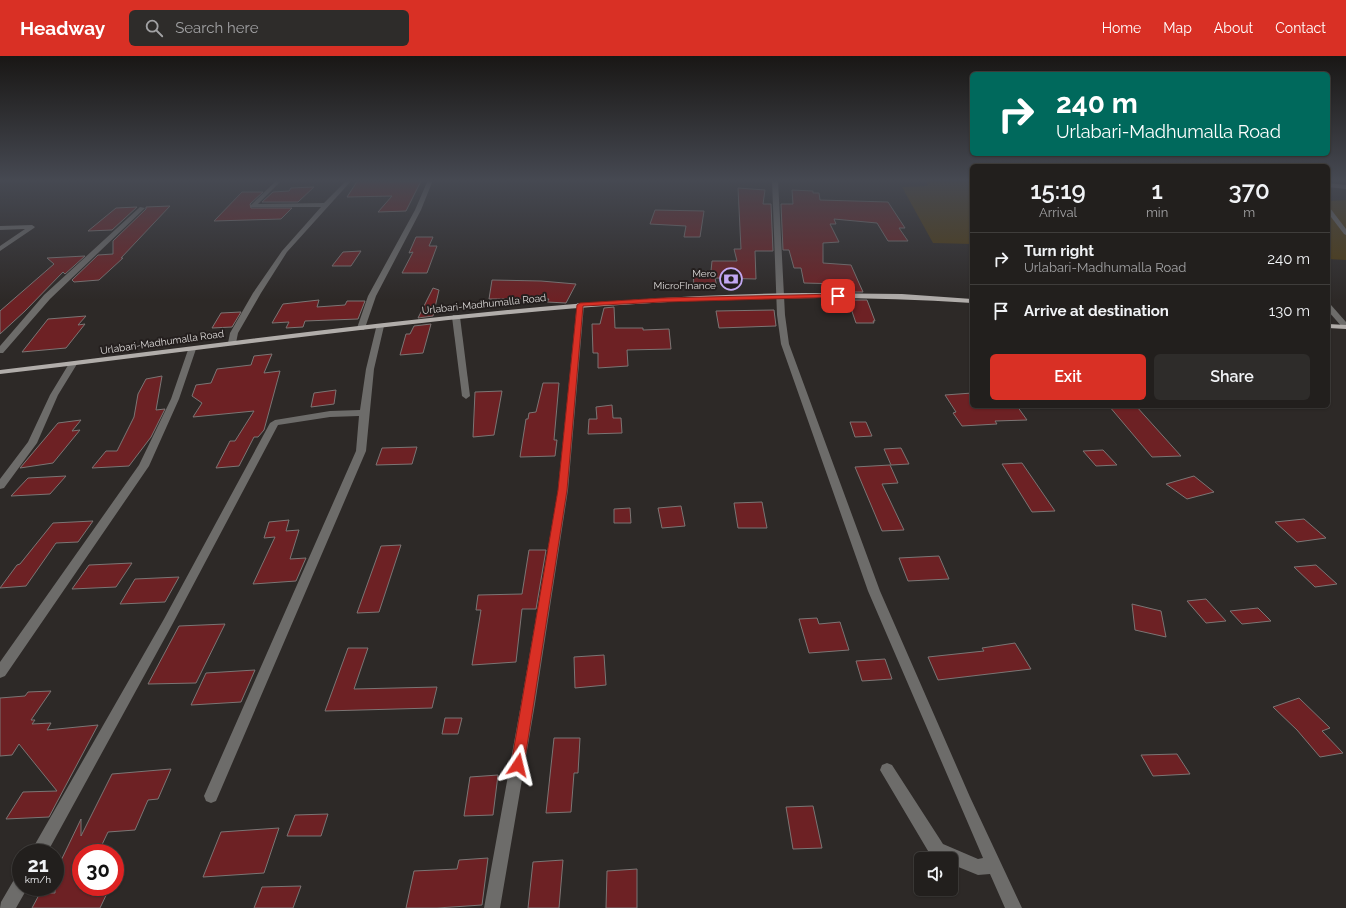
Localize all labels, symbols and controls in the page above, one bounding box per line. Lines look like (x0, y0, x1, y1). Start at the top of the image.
search box (129, 10, 409, 46)
text: Headway (20, 17, 105, 39)
icon: search (143, 17, 165, 39)
text: Search here (175, 19, 258, 37)
text: Home (1102, 20, 1141, 36)
text: Map (1163, 20, 1192, 36)
text: About (1214, 20, 1253, 36)
text: Contact (1275, 20, 1326, 36)
text: 240 m (1056, 87, 1138, 120)
icon: right (990, 88, 1042, 140)
text: Urlabari-Madhumalla Road (1056, 121, 1281, 142)
text: 15:19 (1030, 176, 1086, 205)
text: 1 (1151, 176, 1163, 205)
text: 370 (1229, 176, 1270, 205)
text: Arrival (1039, 205, 1077, 220)
text: min (1146, 205, 1168, 220)
text: m (1243, 205, 1255, 220)
text: Turn right (1024, 242, 1094, 260)
icon: right (990, 248, 1012, 270)
text: 240 m (1267, 250, 1310, 268)
text: Urlabari-Madhumalla Road (1024, 260, 1186, 275)
bank icon: Mero MicroFInance (718, 266, 744, 292)
place label: Mero MicroFInance (654, 268, 716, 291)
pin (821, 279, 855, 313)
icon: arrive (827, 285, 849, 307)
street label: Urlabari-Madhumalla Road (421, 292, 547, 316)
icon: arrive (990, 300, 1012, 322)
text: Arrive at destination (1024, 302, 1169, 320)
text: 130 m (1269, 302, 1310, 320)
street label: Urlabari-Madhumalla Road (99, 328, 225, 356)
button: Exit (990, 354, 1146, 400)
button: Share (1154, 354, 1310, 400)
position arrow (497, 744, 539, 786)
speed limit sign: 30 (72, 844, 124, 896)
map controls (914, 852, 958, 896)
button: sound (914, 852, 958, 896)
text: 21 (27, 853, 49, 877)
text: km/h (25, 874, 51, 885)

